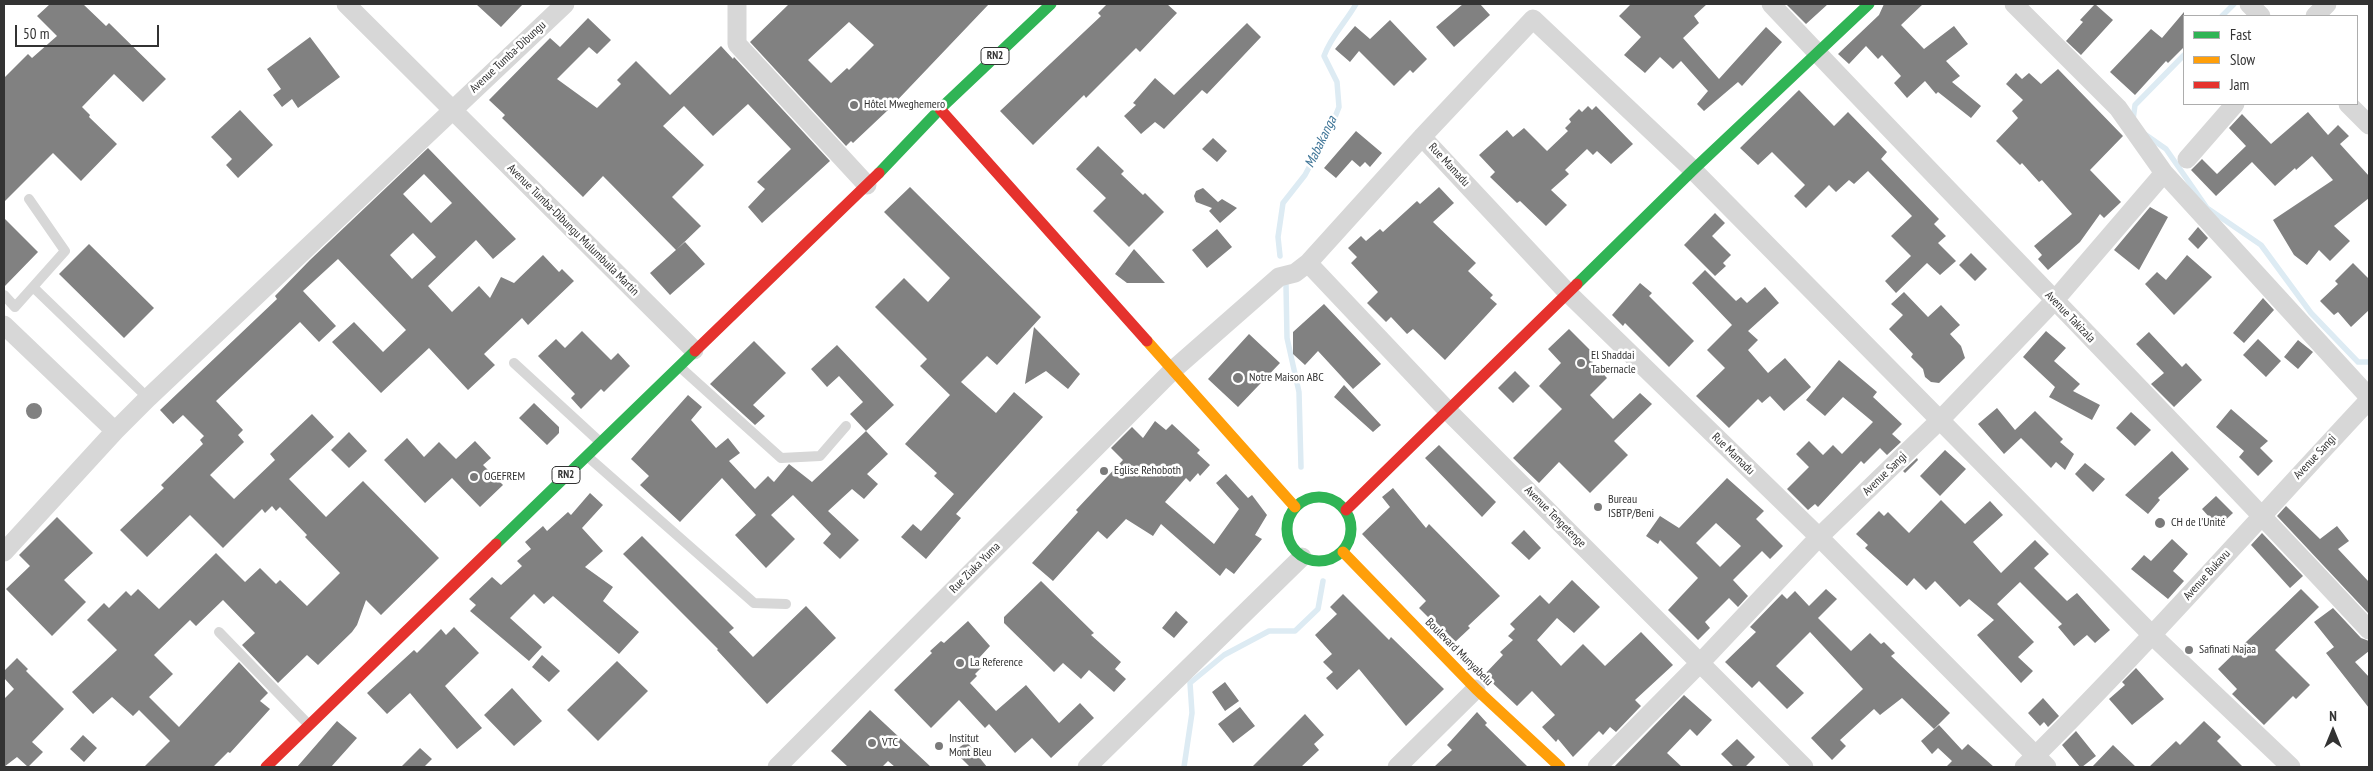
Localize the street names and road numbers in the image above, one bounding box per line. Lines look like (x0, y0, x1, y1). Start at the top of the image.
street label: Avenue Tumba-Dibungu (467, 18, 549, 96)
road number: RN2 (981, 48, 1009, 64)
street label: Rue Mamadu (1425, 140, 1473, 190)
street label: Avenue Tumba-Dibungu Mulumbuila Martin (504, 161, 642, 299)
street label: Avenue Takizala (2042, 288, 2098, 346)
street label: Rue Mamadu (1709, 430, 1757, 478)
street label: Avenue Sangi (2291, 432, 2339, 482)
street label: Avenue Sangi (1860, 449, 1910, 499)
road number: RN2 (552, 466, 580, 484)
street label: Avenue Tengetenge (1521, 483, 1589, 551)
street label: Rue Ziaka Yuma (947, 540, 1003, 596)
street label: Avenue Bukavu (2181, 547, 2233, 603)
street label: Boulevard Munyabelu (1422, 615, 1496, 689)

